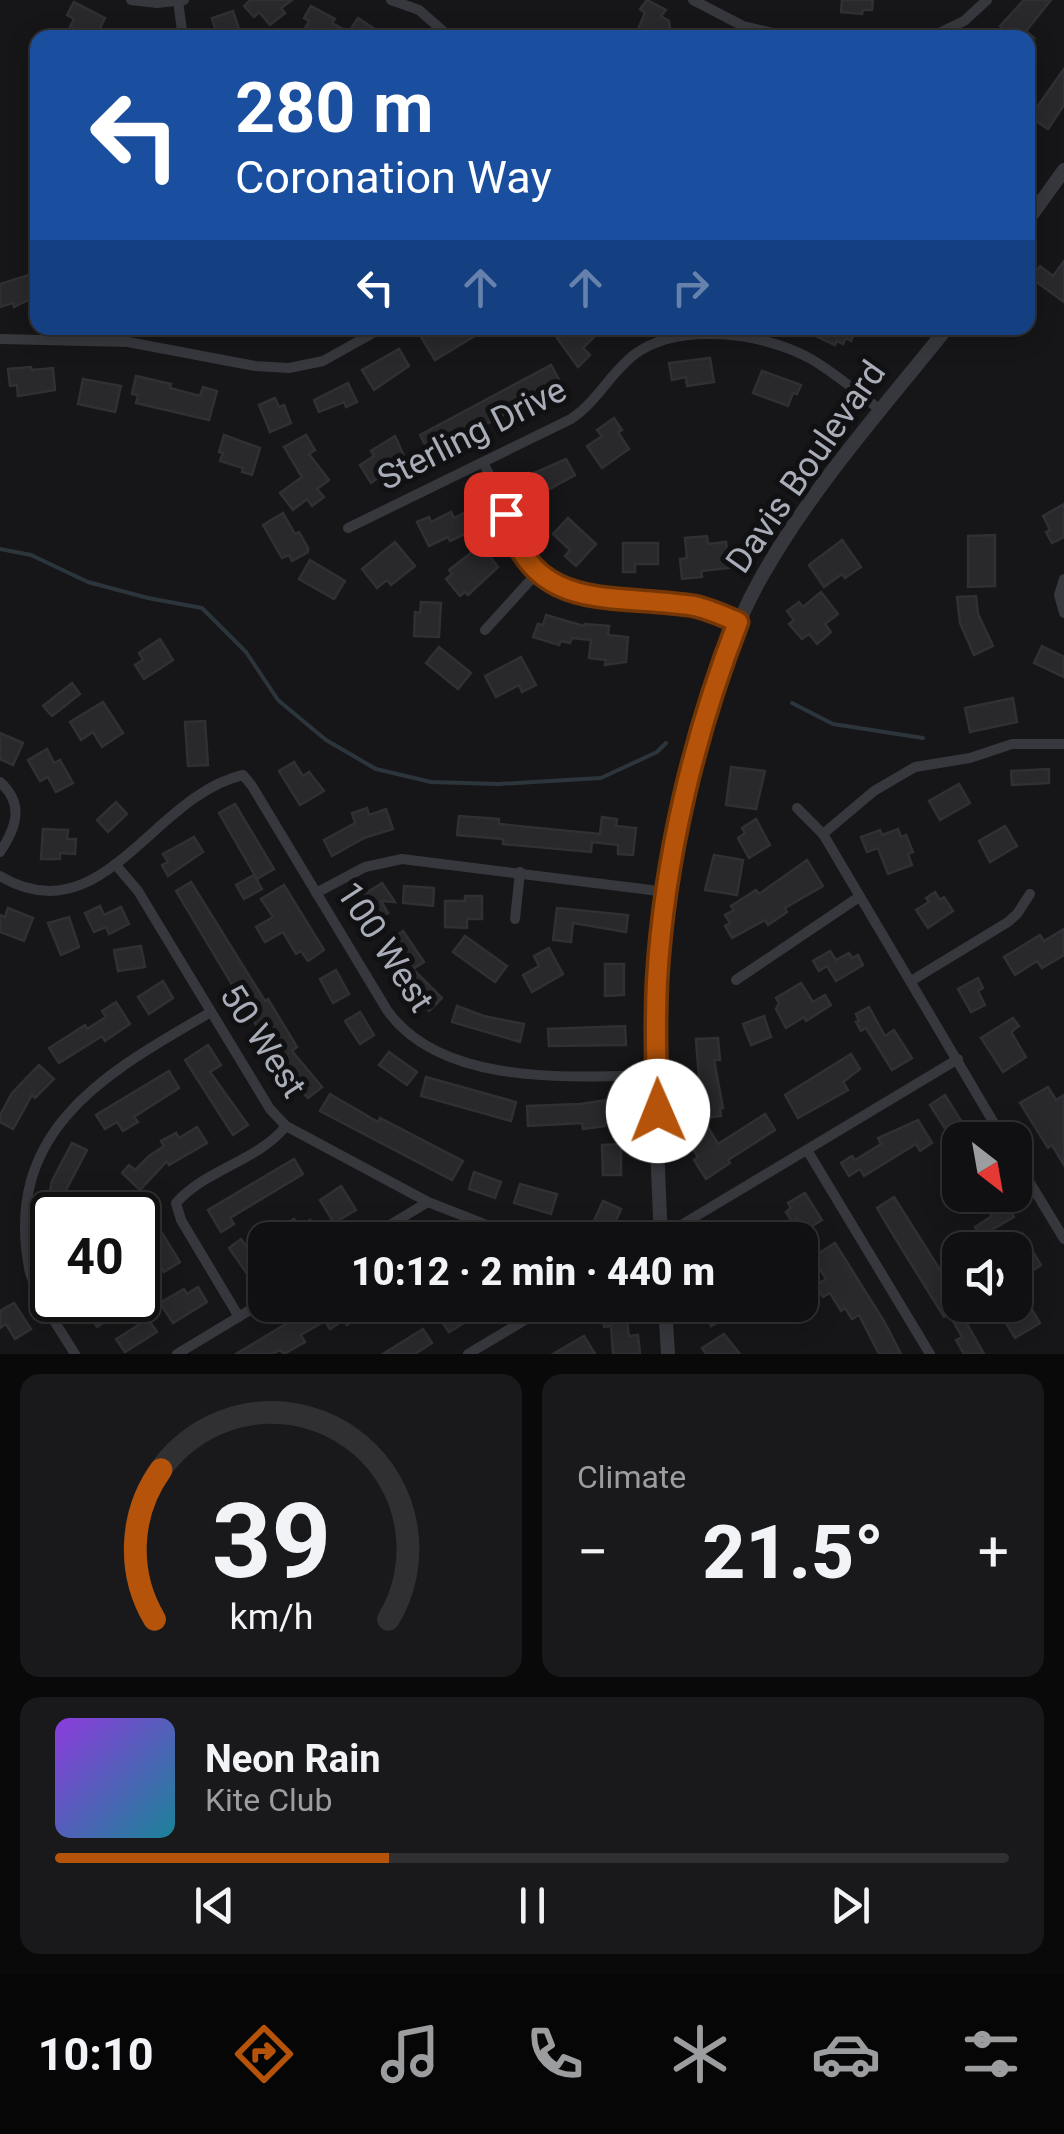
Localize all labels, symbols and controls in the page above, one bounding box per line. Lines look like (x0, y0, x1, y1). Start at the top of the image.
text: 280 m (235, 67, 434, 149)
icon: left (70, 70, 200, 200)
text: Coronation Way (235, 151, 552, 204)
icon: left (348, 260, 403, 315)
icon: ahead (453, 260, 508, 315)
icon: ahead (558, 260, 613, 315)
icon: right (663, 260, 718, 315)
street label: Davis Boulevard (718, 353, 894, 581)
street label: Sterling Drive (371, 369, 573, 499)
pin (464, 472, 549, 557)
icon: arrive (479, 487, 534, 542)
street label: 100 West (328, 874, 442, 1020)
street label: 50 West (211, 977, 315, 1105)
position arrow (606, 1059, 710, 1163)
north arrow (942, 1122, 1032, 1212)
map controls (942, 1122, 1032, 1322)
speed limit sign: 40 (30, 1192, 160, 1322)
button: sound (942, 1232, 1032, 1322)
text: 10:12 · 2 min · 440 m (351, 1250, 715, 1294)
text: Climate (577, 1458, 686, 1496)
text: 39 (211, 1481, 331, 1602)
text: 21.5° (702, 1508, 884, 1596)
text: − (577, 1520, 608, 1584)
text: + (978, 1520, 1009, 1584)
text: km/h (229, 1596, 313, 1638)
text: Neon Rain (205, 1737, 381, 1781)
text: Kite Club (205, 1781, 332, 1819)
icon: previous (187, 1878, 242, 1933)
icon: pause (505, 1878, 560, 1933)
icon: next (823, 1878, 878, 1933)
icon: directions (229, 2019, 299, 2089)
icon: music (375, 2019, 445, 2089)
icon: phone (520, 2019, 590, 2089)
icon: climate (665, 2019, 735, 2089)
icon: car (811, 2019, 881, 2089)
icon: filters (956, 2019, 1026, 2089)
text: 10:10 (38, 2028, 154, 2081)

